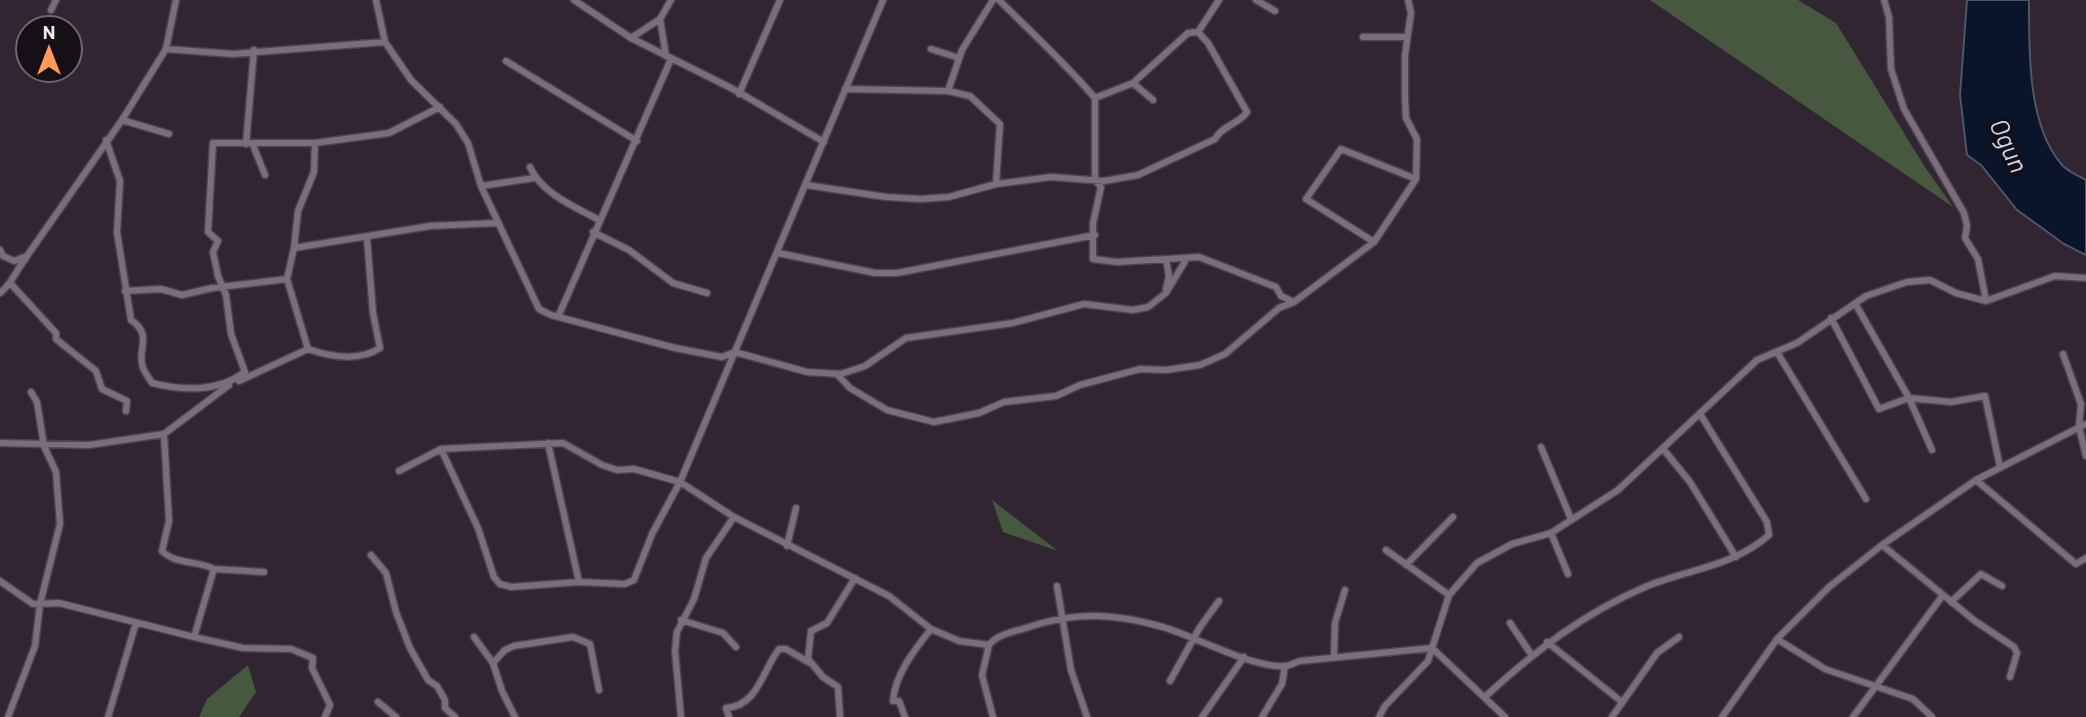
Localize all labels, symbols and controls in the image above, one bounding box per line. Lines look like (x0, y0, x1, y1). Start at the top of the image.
north arrow (14, 14, 84, 84)
text: N (43, 20, 55, 43)
water label: Ogun (1984, 113, 2036, 177)

